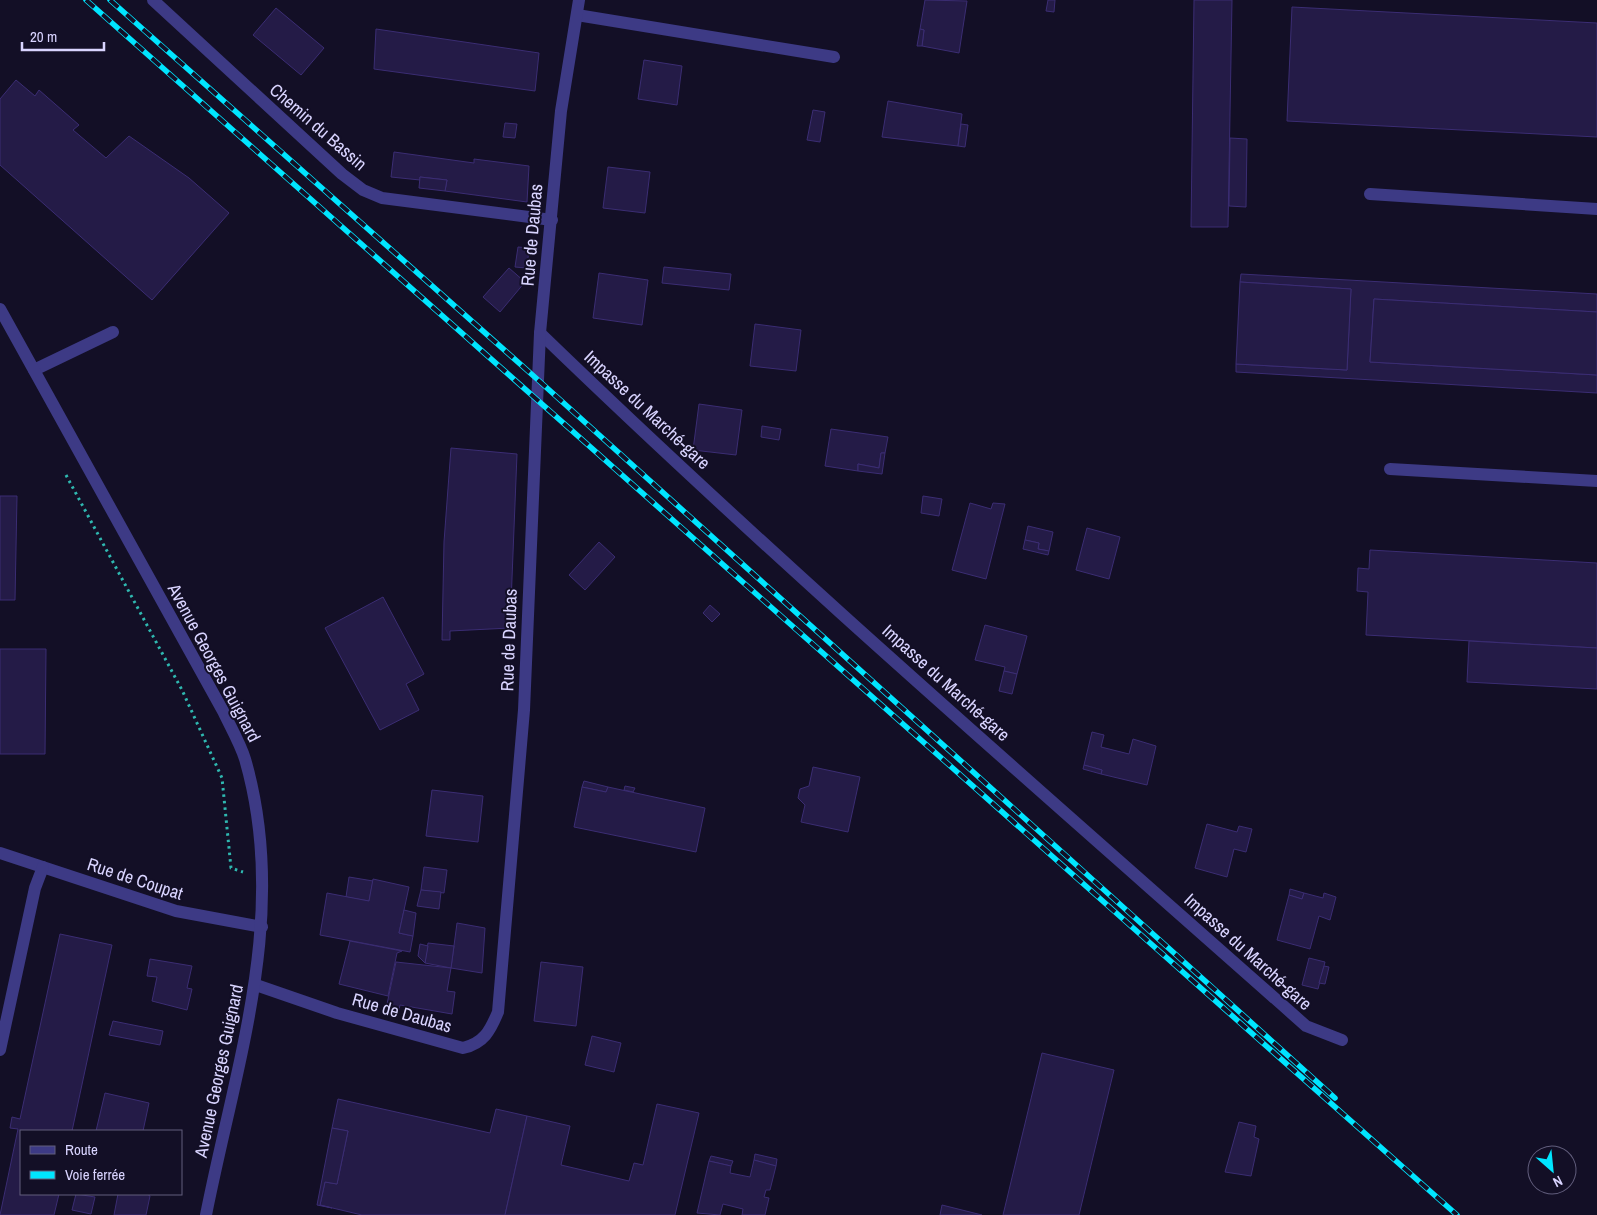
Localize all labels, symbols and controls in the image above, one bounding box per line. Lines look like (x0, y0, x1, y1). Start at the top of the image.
scale bar (22, 20, 105, 52)
text: 20 m (30, 26, 57, 47)
street label: Chemin du Bassin (264, 77, 372, 176)
street label: Rue de Daubas (515, 183, 548, 287)
street label: Impasse du Marché-gare (579, 345, 716, 475)
street label: Avenue Georges Guignard (162, 578, 267, 746)
street label: Rue de Daubas (494, 588, 523, 692)
street label: Impasse du Marché-gare (877, 618, 1016, 747)
street label: Rue de Coupat (84, 851, 186, 906)
street label: Impasse du Marché-gare (1179, 887, 1318, 1016)
street label: Avenue Georges Guignard (188, 982, 249, 1161)
street label: Rue de Daubas (349, 986, 455, 1039)
legend (20, 1130, 182, 1195)
text: Route (65, 1139, 98, 1160)
north arrow (1527, 1145, 1577, 1195)
text: Voie ferrée (65, 1164, 125, 1185)
text: N (1550, 1172, 1566, 1191)

